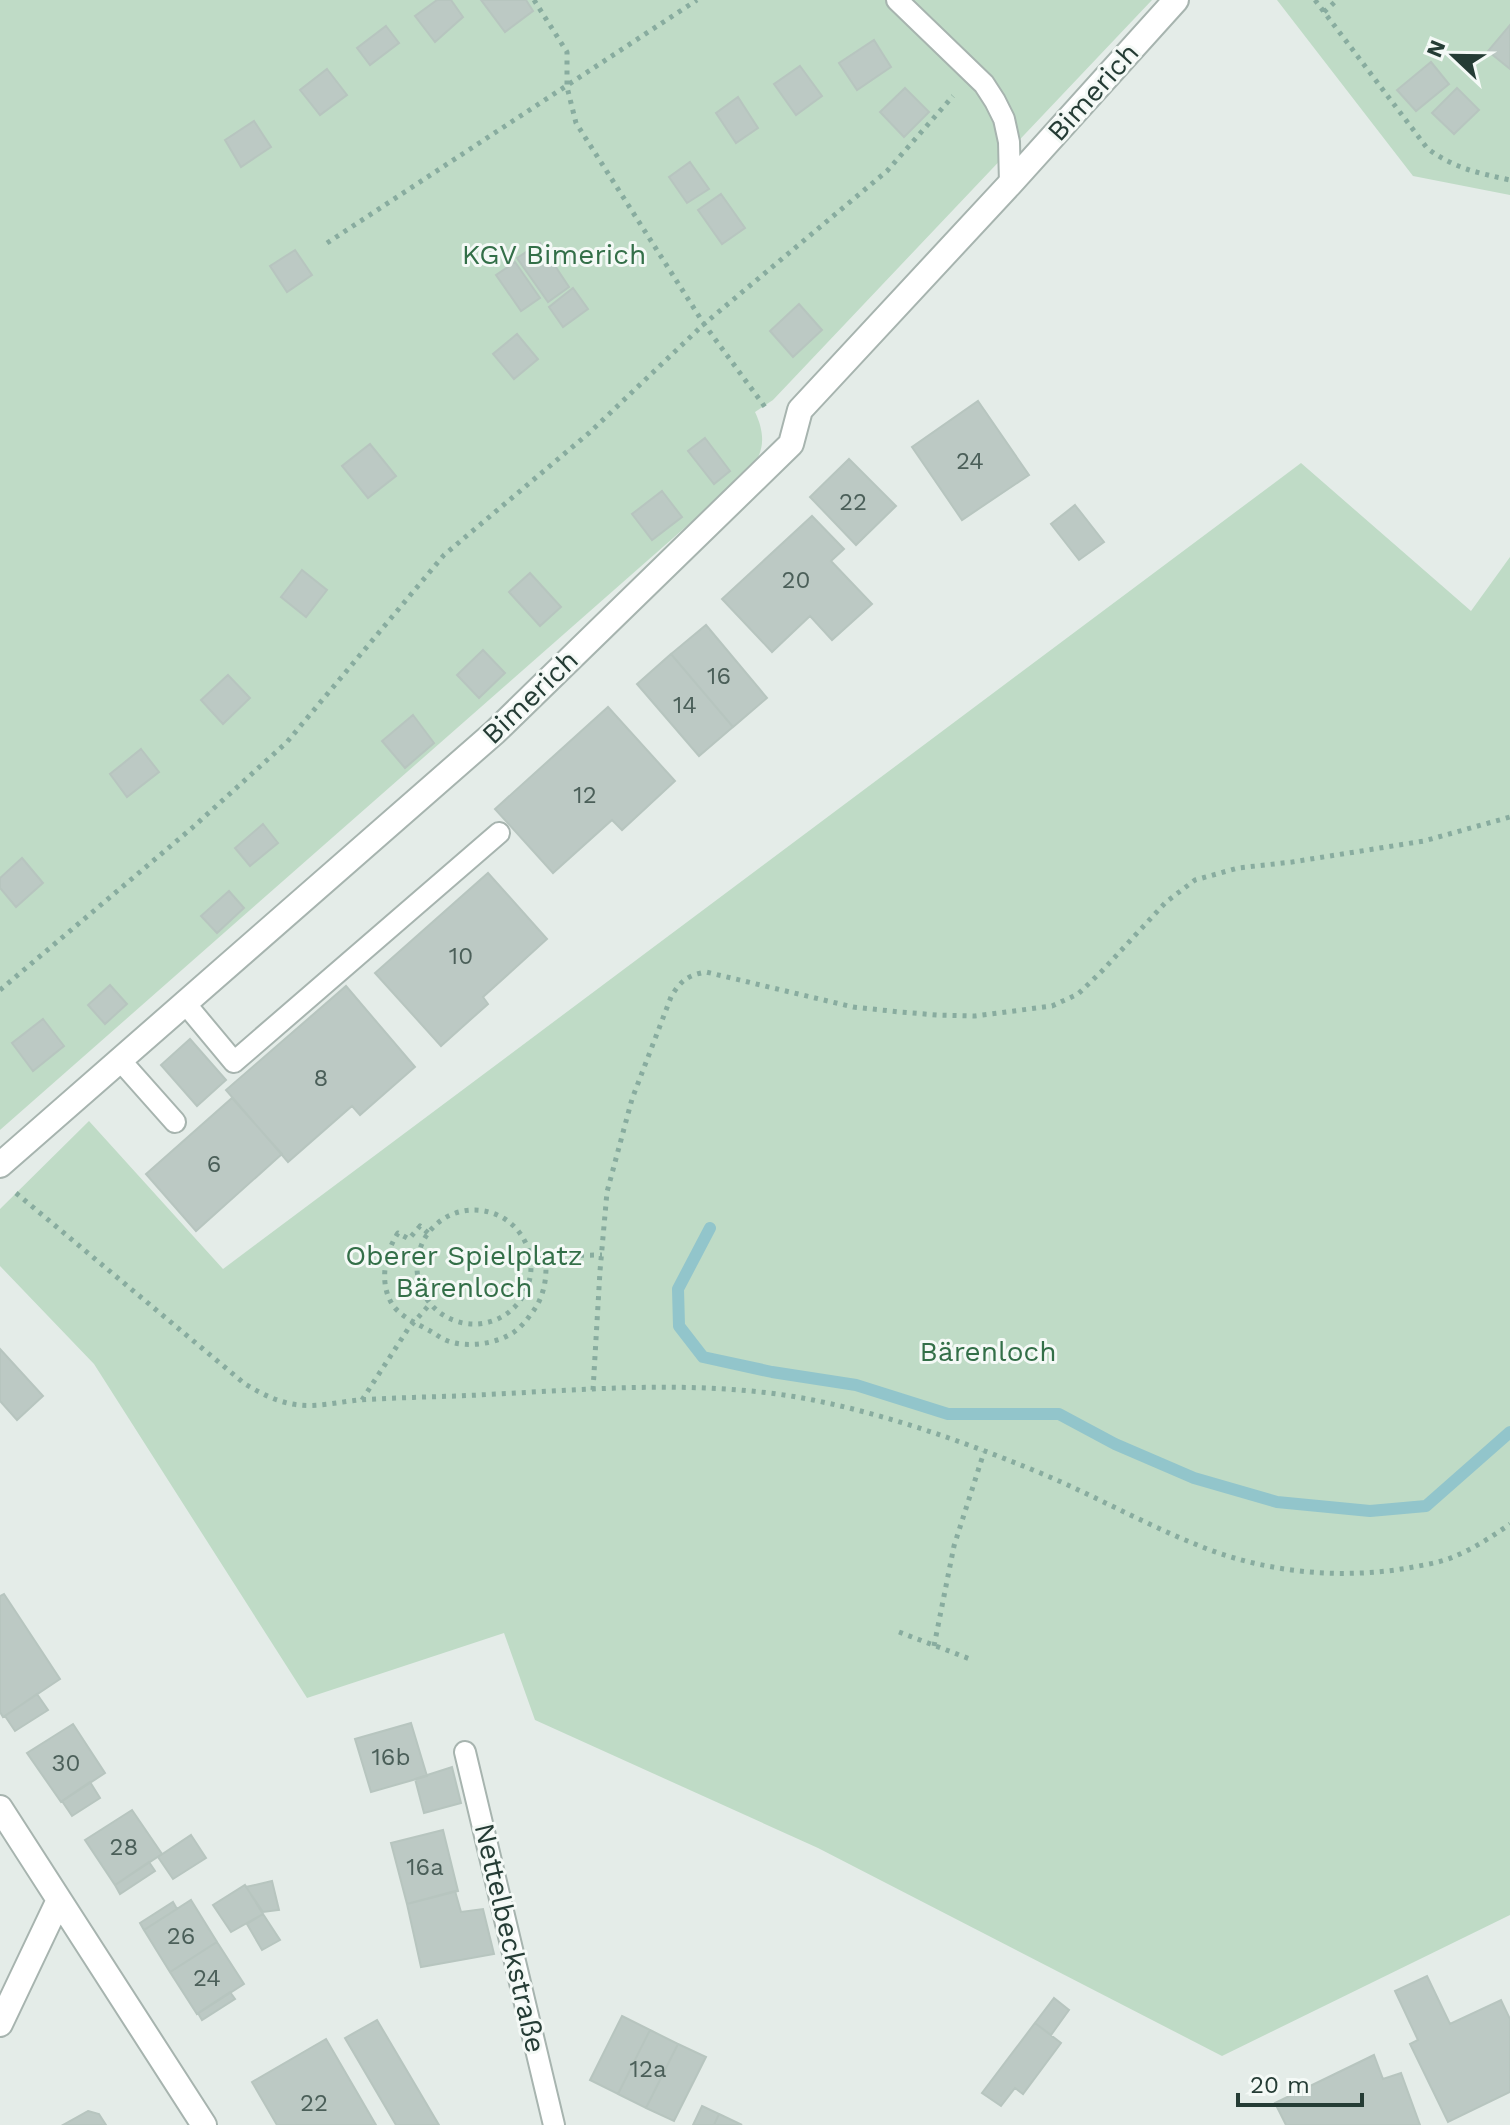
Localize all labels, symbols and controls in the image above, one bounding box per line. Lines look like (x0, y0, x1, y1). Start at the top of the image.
north arrow (1414, 16, 1494, 96)
street label: Bimerich (1040, 36, 1146, 148)
text: N (1421, 36, 1451, 61)
park label: KGV Bimerich (462, 238, 646, 271)
house number: 24 (956, 447, 984, 475)
house number: 22 (839, 488, 867, 516)
house number: 20 (782, 566, 810, 594)
street label: Bimerich (475, 643, 585, 751)
house number: 16 (707, 662, 731, 690)
house number: 14 (673, 691, 697, 719)
house number: 12 (573, 781, 597, 809)
house number: 10 (449, 942, 473, 970)
house number: 8 (314, 1064, 328, 1092)
house number: 6 (207, 1150, 221, 1178)
park label: Oberer Spielplatz Bärenloch (345, 1239, 583, 1304)
park label: Bärenloch (920, 1335, 1056, 1368)
house number: 16b (372, 1743, 411, 1771)
house number: 30 (52, 1749, 80, 1777)
street label: Nettelbeckstraße (468, 1820, 552, 2056)
house number: 28 (110, 1833, 138, 1861)
house number: 16a (406, 1853, 444, 1881)
house number: 26 (167, 1922, 195, 1950)
house number: 24 (193, 1964, 221, 1992)
house number: 12a (630, 2055, 666, 2083)
scale bar (1238, 2057, 1362, 2107)
text: 20 m (1250, 2071, 1310, 2099)
house number: 22 (300, 2089, 328, 2117)

